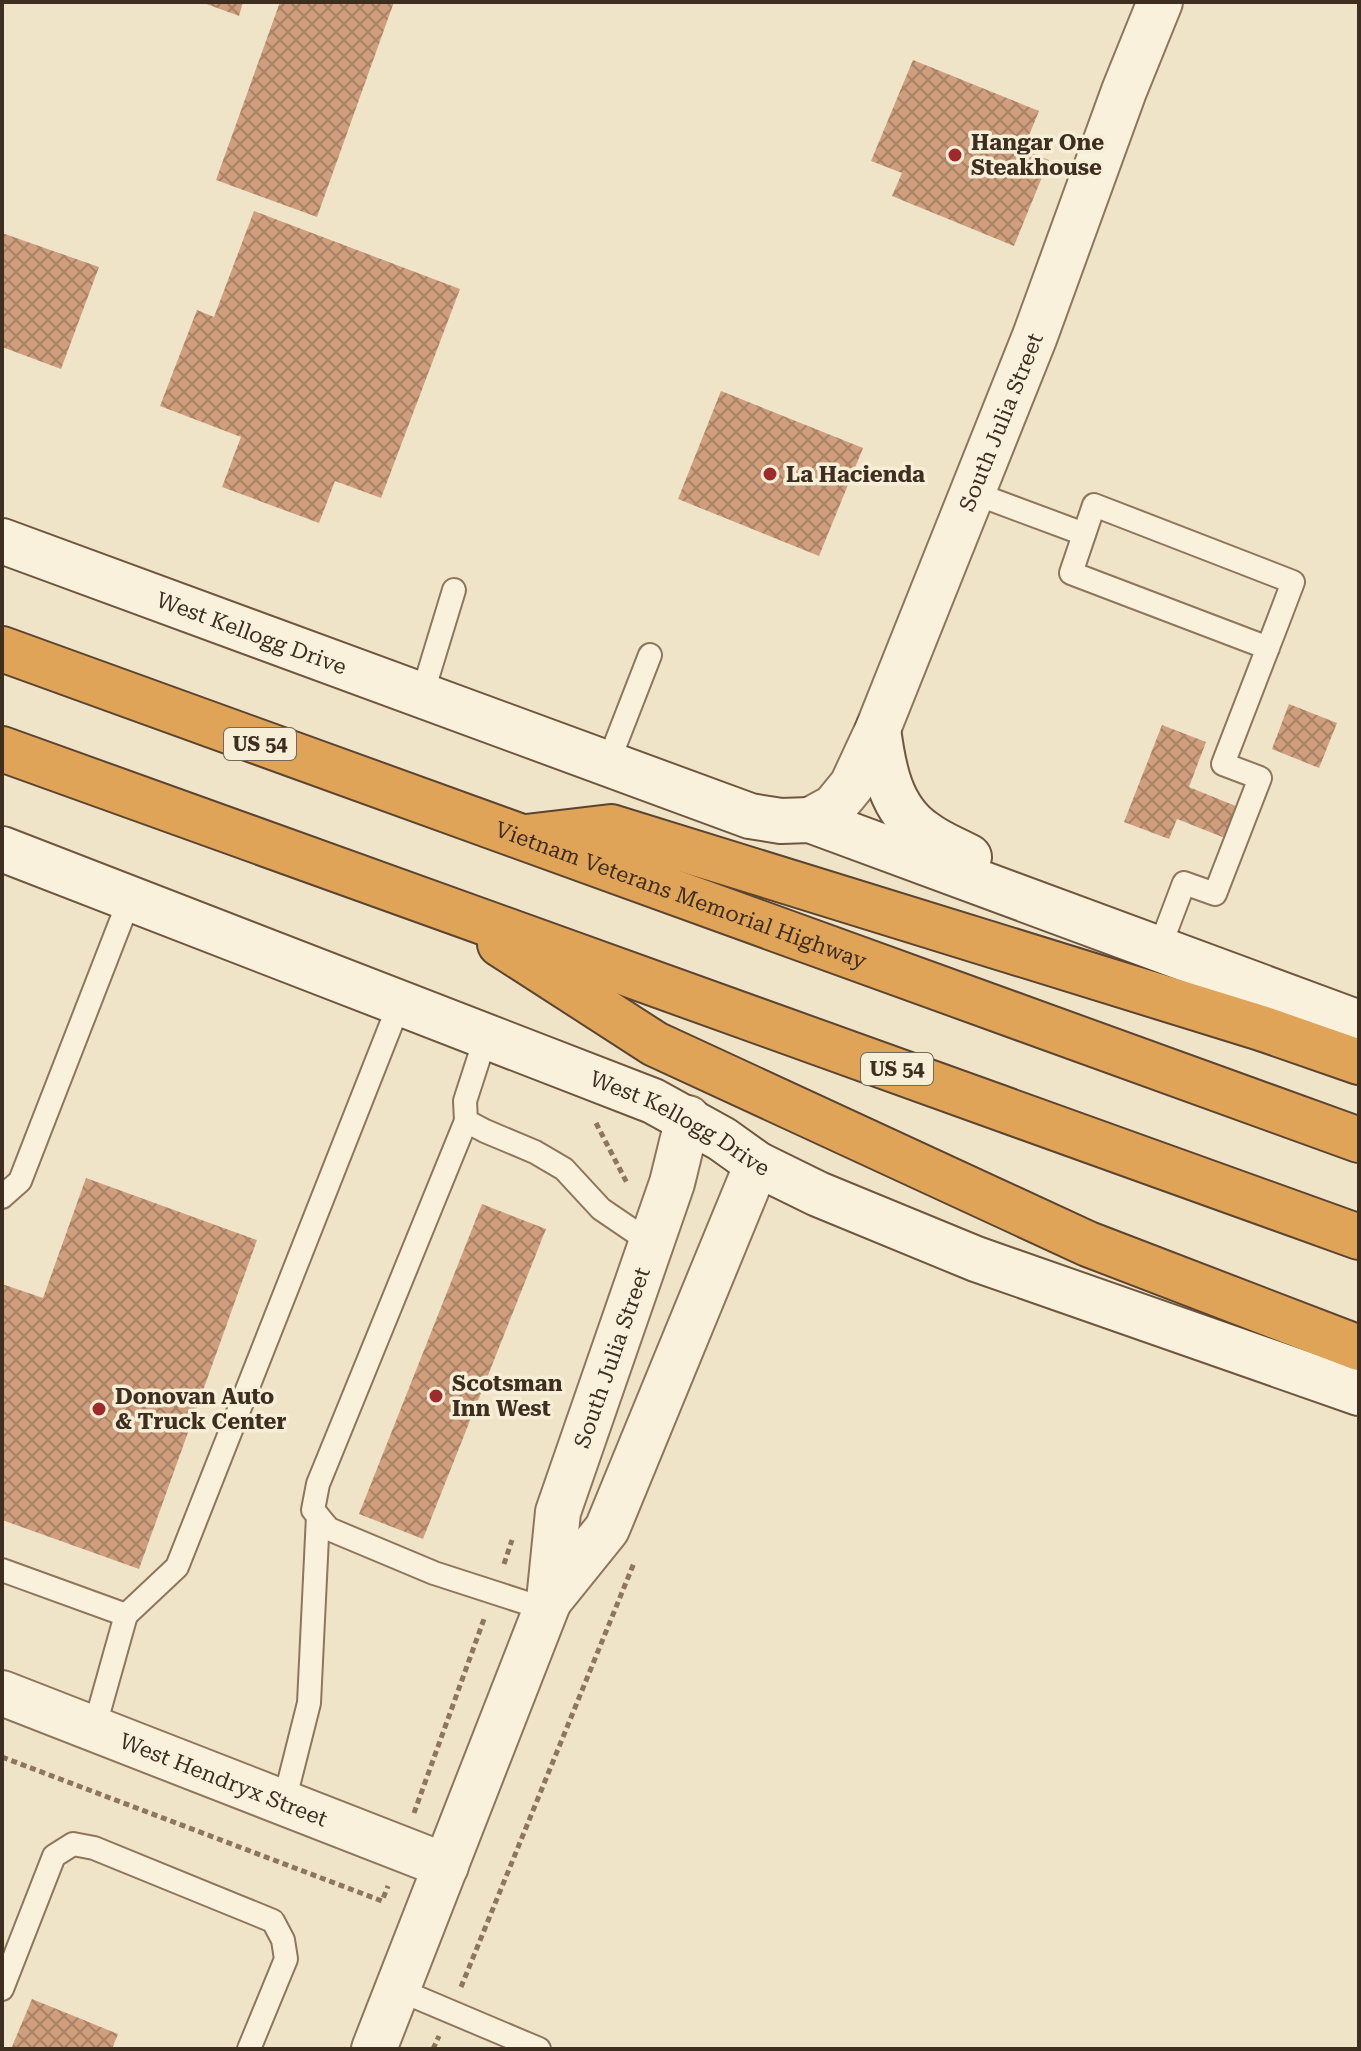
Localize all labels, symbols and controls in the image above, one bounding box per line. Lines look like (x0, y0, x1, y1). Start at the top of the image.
place label: Hangar One Steakhouse (971, 130, 1104, 180)
marker: Hangar One Steakhouse (946, 146, 964, 164)
street label: South Julia Street (954, 329, 1047, 515)
place label: La Hacienda (786, 462, 925, 487)
marker: La Hacienda (761, 465, 779, 483)
street label: West Kellogg Drive (153, 586, 350, 679)
road number: US 54 (224, 728, 296, 760)
street label: Vietnam Veterans Memorial Highway (492, 816, 870, 973)
road number: US 54 (861, 1053, 933, 1085)
street label: West Kellogg Drive (587, 1065, 774, 1181)
street label: South Julia Street (569, 1264, 654, 1451)
place label: Scotsman Inn West (452, 1371, 563, 1421)
place label: Donovan Auto & Truck Center (115, 1384, 286, 1434)
marker: Scotsman Inn West (427, 1387, 445, 1405)
marker: Donovan Auto & Truck Center (90, 1400, 108, 1418)
street label: West Hendryx Street (116, 1728, 331, 1831)

